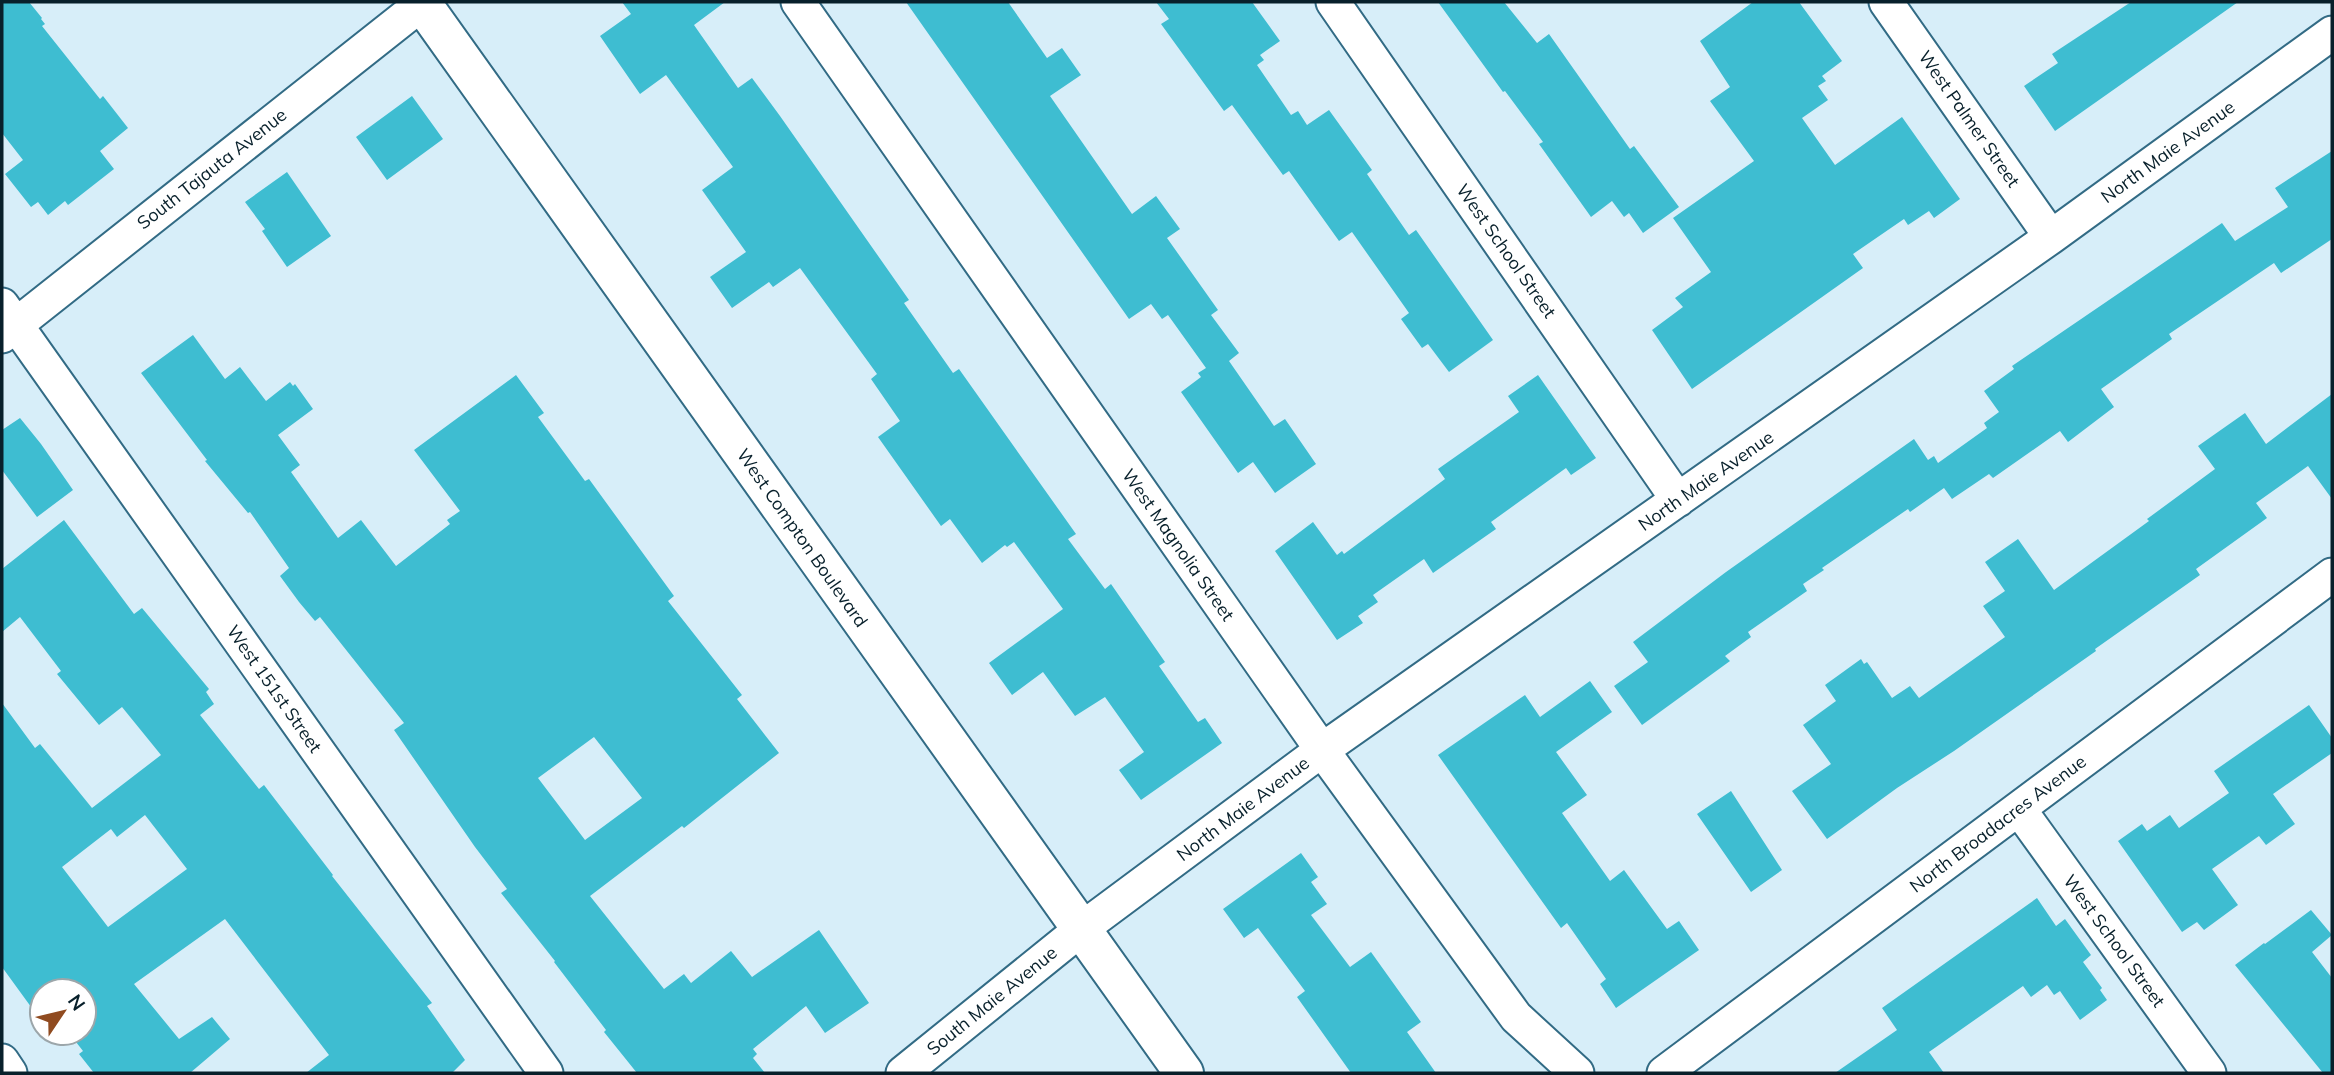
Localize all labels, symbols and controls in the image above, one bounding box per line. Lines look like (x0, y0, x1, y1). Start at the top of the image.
street label: West Palmer Street (1914, 46, 2025, 191)
street label: North Maie Avenue (2096, 95, 2239, 208)
street label: South Tajauta Avenue (132, 103, 291, 234)
street label: West School Street (1452, 179, 1561, 322)
street label: North Maie Avenue (1634, 425, 1778, 536)
street label: West Compton Boulevard (732, 444, 873, 632)
street label: West Magnolia Street (1117, 464, 1240, 625)
street label: West 151st Street (222, 620, 327, 757)
street label: North Broadacres Avenue (1905, 750, 2090, 897)
street label: North Maie Avenue (1172, 751, 1314, 866)
street label: West School Street (2058, 870, 2170, 1012)
street label: South Maie Avenue (922, 941, 1062, 1060)
north arrow (28, 977, 98, 1047)
text: N (63, 989, 91, 1015)

